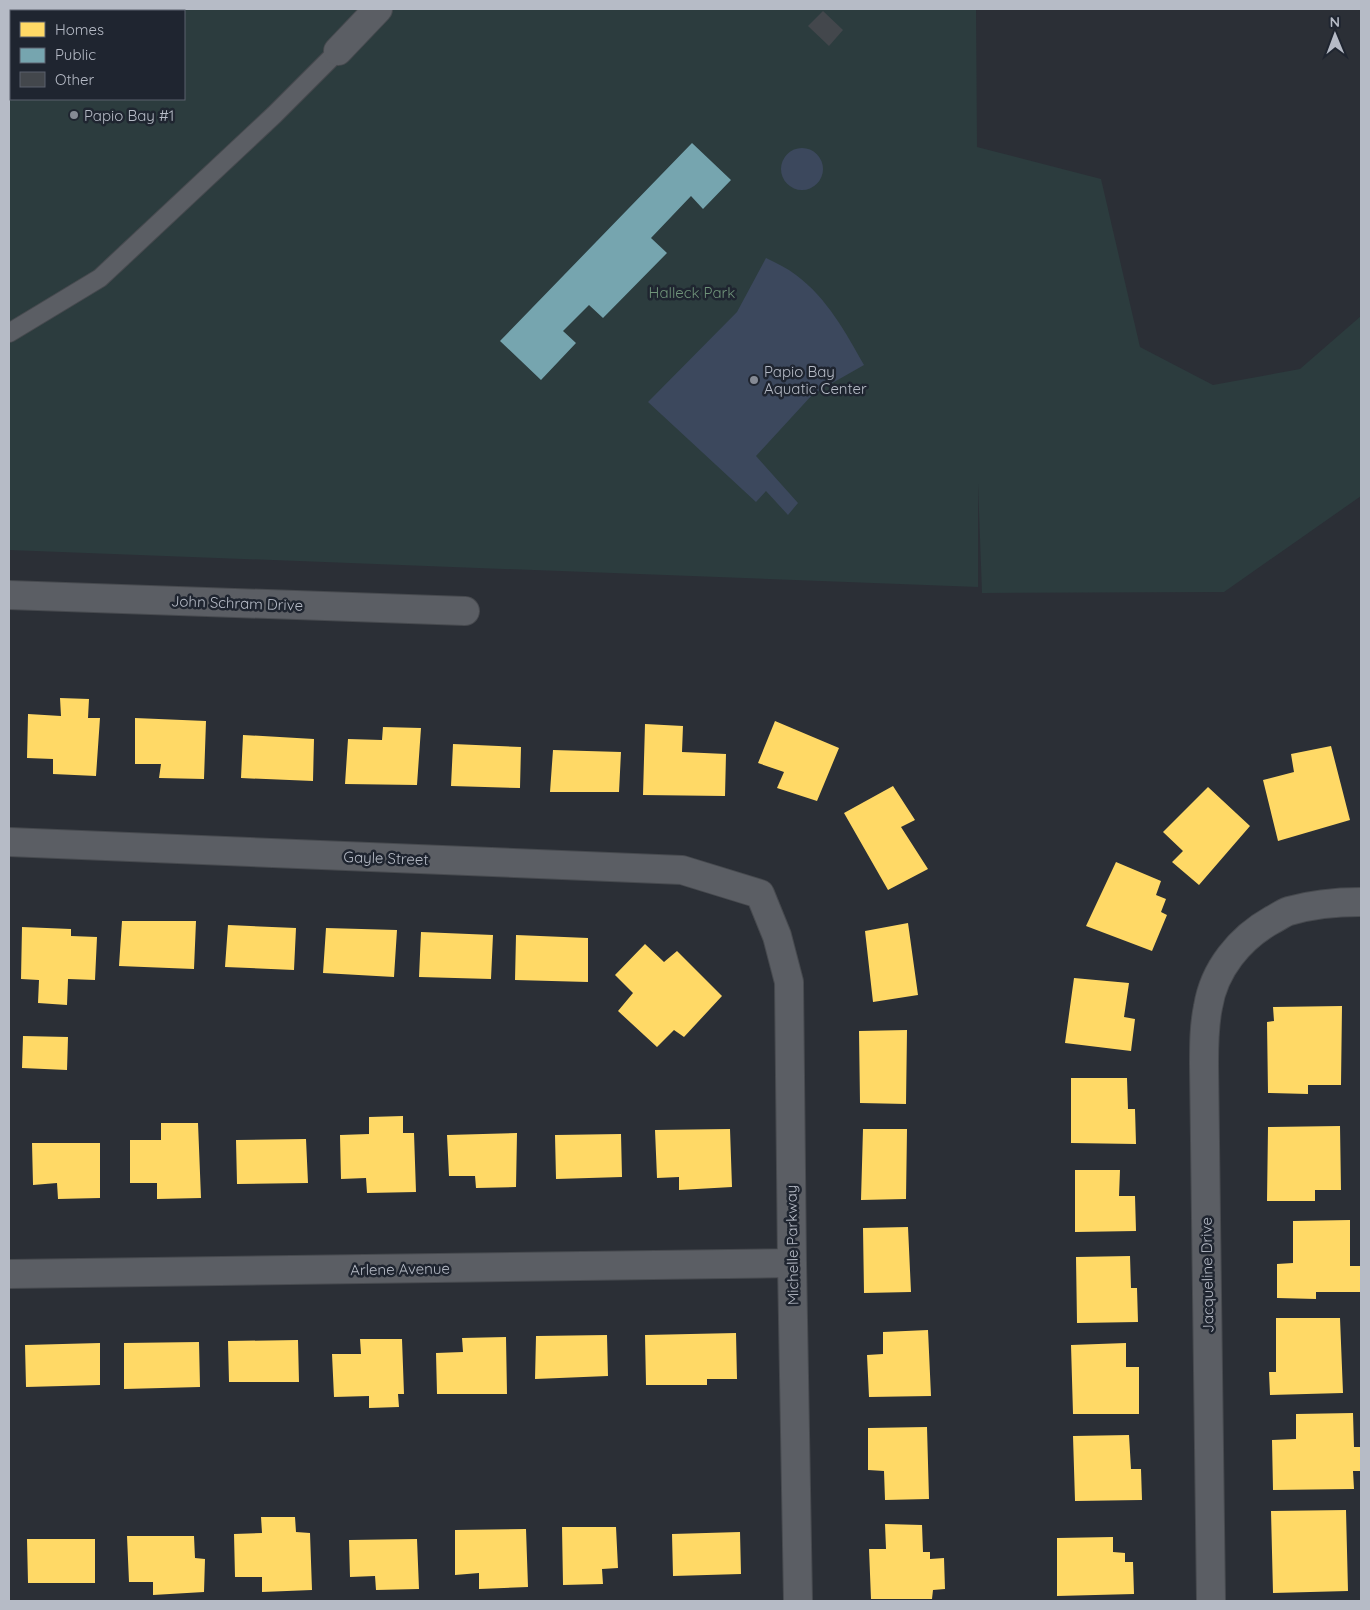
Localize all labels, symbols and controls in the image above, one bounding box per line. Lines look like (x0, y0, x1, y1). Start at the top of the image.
legend (10, 10, 185, 100)
north arrow (1310, 10, 1360, 60)
text: N (1329, 13, 1340, 31)
text: Homes (55, 20, 104, 39)
text: Public (55, 45, 96, 64)
text: Other (55, 70, 95, 89)
place label: Papio Bay #1 (84, 106, 174, 125)
marker: Papio Bay #1 (68, 109, 80, 121)
park label: Halleck Park (649, 283, 735, 302)
place label: Papio Bay Aquatic Center (764, 362, 867, 398)
marker: Papio Bay Aquatic Center (748, 374, 760, 386)
street label: John Schram Drive (171, 591, 303, 615)
street label: Gayle Street (343, 847, 429, 869)
street label: Michelle Parkway (781, 1185, 803, 1305)
street label: Jacqueline Drive (1196, 1217, 1218, 1333)
street label: Arlene Avenue (350, 1259, 450, 1279)

